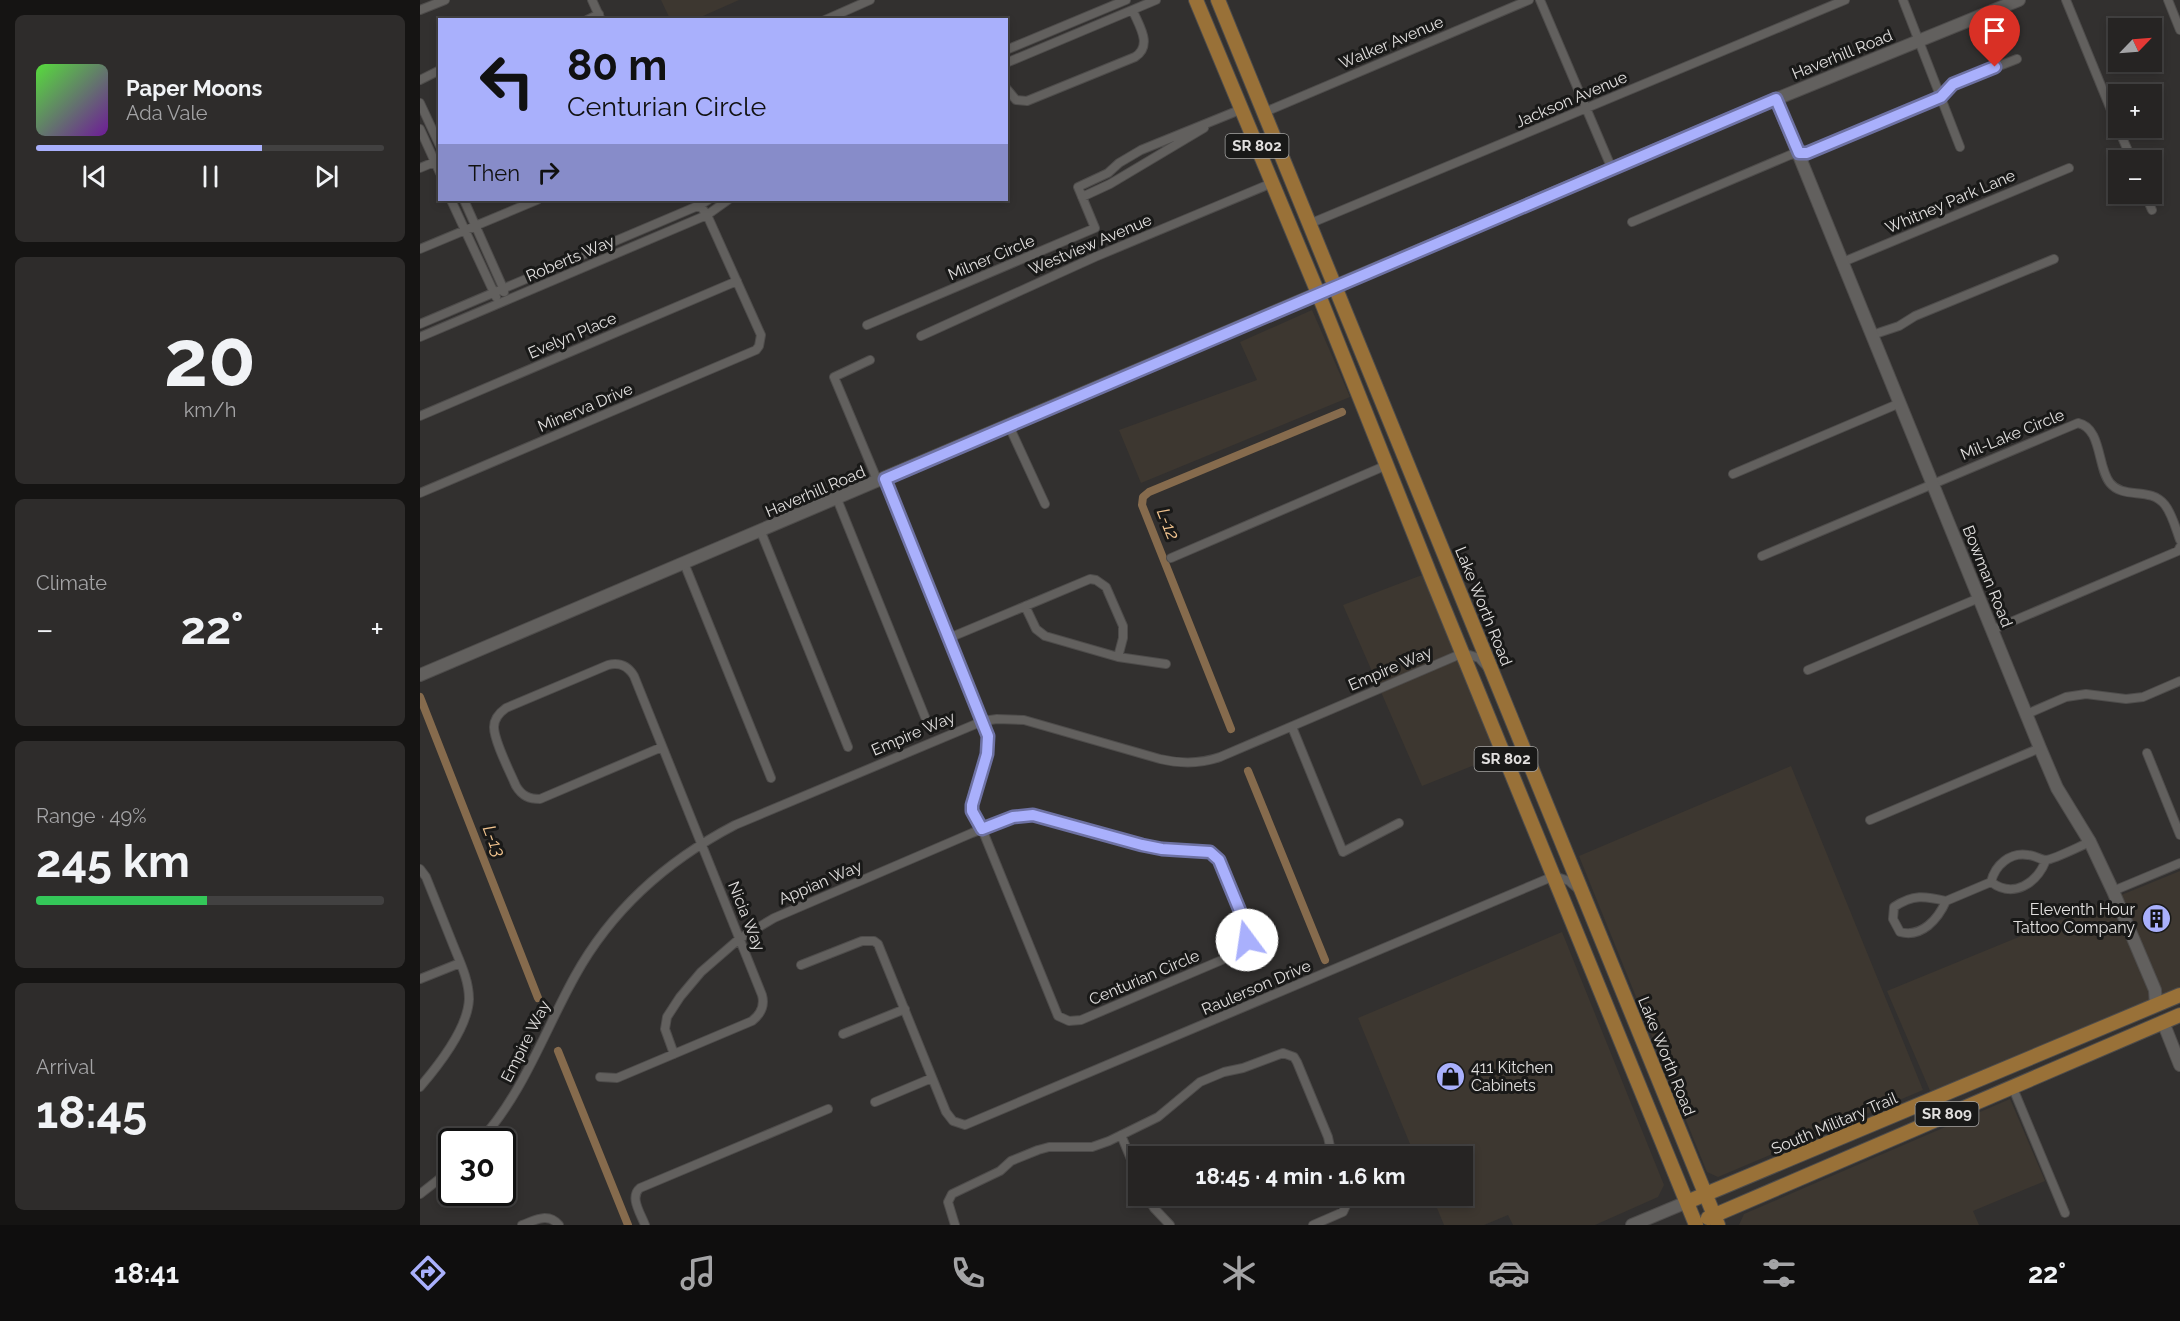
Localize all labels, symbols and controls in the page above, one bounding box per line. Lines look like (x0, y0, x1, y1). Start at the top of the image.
pin (1969, 5, 2020, 67)
street label: Walker Avenue (1336, 12, 1446, 73)
icon: arrive (1978, 14, 2011, 47)
north arrow (2108, 18, 2162, 72)
map controls (2108, 18, 2162, 204)
street label: Haverhill Road (1789, 26, 1895, 83)
text: 80 m (567, 41, 667, 90)
icon: left (468, 42, 546, 120)
street label: Jackson Avenue (1512, 67, 1630, 132)
text: Paper Moons (126, 75, 262, 101)
button: + (2108, 84, 2162, 138)
text: Centurian Circle (567, 91, 766, 122)
text: Ada Vale (126, 101, 208, 125)
road number: SR 802 (1226, 134, 1288, 158)
button: − (2108, 150, 2162, 204)
icon: right (532, 156, 565, 189)
icon: previous (78, 160, 111, 193)
icon: pause (194, 160, 227, 193)
icon: next (310, 160, 343, 193)
text: Then (468, 160, 520, 186)
street label: Whitney Park Lane (1882, 166, 2018, 237)
street label: Westview Avenue (1026, 210, 1154, 279)
street label: Roberts Way (523, 231, 618, 286)
street label: Milner Circle (945, 231, 1037, 284)
street label: Evelyn Place (525, 308, 619, 363)
text: 20 (164, 313, 256, 404)
street label: Minerva Drive (535, 379, 635, 436)
text: km/h (184, 398, 236, 422)
street label: Mil-Lake Circle (1958, 405, 2067, 464)
street label: Haverhill Road (762, 462, 868, 521)
water label: L-12 (1153, 505, 1184, 543)
street label: Bowman Road (1958, 523, 2017, 630)
street label: Lake Worth Road (1451, 544, 1516, 669)
text: Climate (36, 571, 107, 595)
text: 22° (180, 602, 244, 655)
text: − (36, 610, 54, 649)
text: + (370, 610, 384, 649)
street label: Empire Way (1346, 642, 1435, 695)
street label: Empire Way (869, 707, 958, 760)
road number: SR 802 (1474, 747, 1538, 771)
text: Range · 49% (36, 804, 146, 828)
water label: L-13 (479, 822, 510, 860)
text: 245 km (36, 835, 190, 888)
street label: Appian Way (776, 856, 865, 909)
street label: Nicia Way (724, 879, 769, 954)
place label: Eleventh Hour Tattoo Company (2013, 900, 2135, 937)
building icon: Eleventh Hour Tattoo Company (2140, 902, 2172, 934)
position arrow (1215, 908, 1279, 972)
street label: Centurian Circle (1086, 946, 1202, 1009)
street label: Raulerson Drive (1199, 956, 1314, 1019)
street label: Lake Worth Road (1634, 994, 1699, 1119)
street label: Empire Way (497, 997, 554, 1085)
text: Arrival (36, 1055, 95, 1079)
place label: 411 Kitchen Cabinets (1471, 1058, 1553, 1095)
shop icon: 411 Kitchen Cabinets (1434, 1060, 1466, 1092)
text: 18:45 (36, 1086, 147, 1139)
street label: South Military Trail (1768, 1088, 1901, 1159)
road number: SR 809 (1916, 1102, 1978, 1126)
speed limit sign: 30 (438, 1128, 516, 1206)
text: 18:45 · 4 min · 1.6 km (1196, 1163, 1405, 1189)
icon: directions (407, 1252, 449, 1294)
icon: music (677, 1252, 719, 1294)
icon: phone (947, 1252, 989, 1294)
icon: climate (1218, 1252, 1260, 1294)
icon: car (1488, 1252, 1530, 1294)
icon: filters (1758, 1252, 1800, 1294)
text: 18:41 (114, 1258, 179, 1289)
text: 22° (2028, 1258, 2066, 1289)

